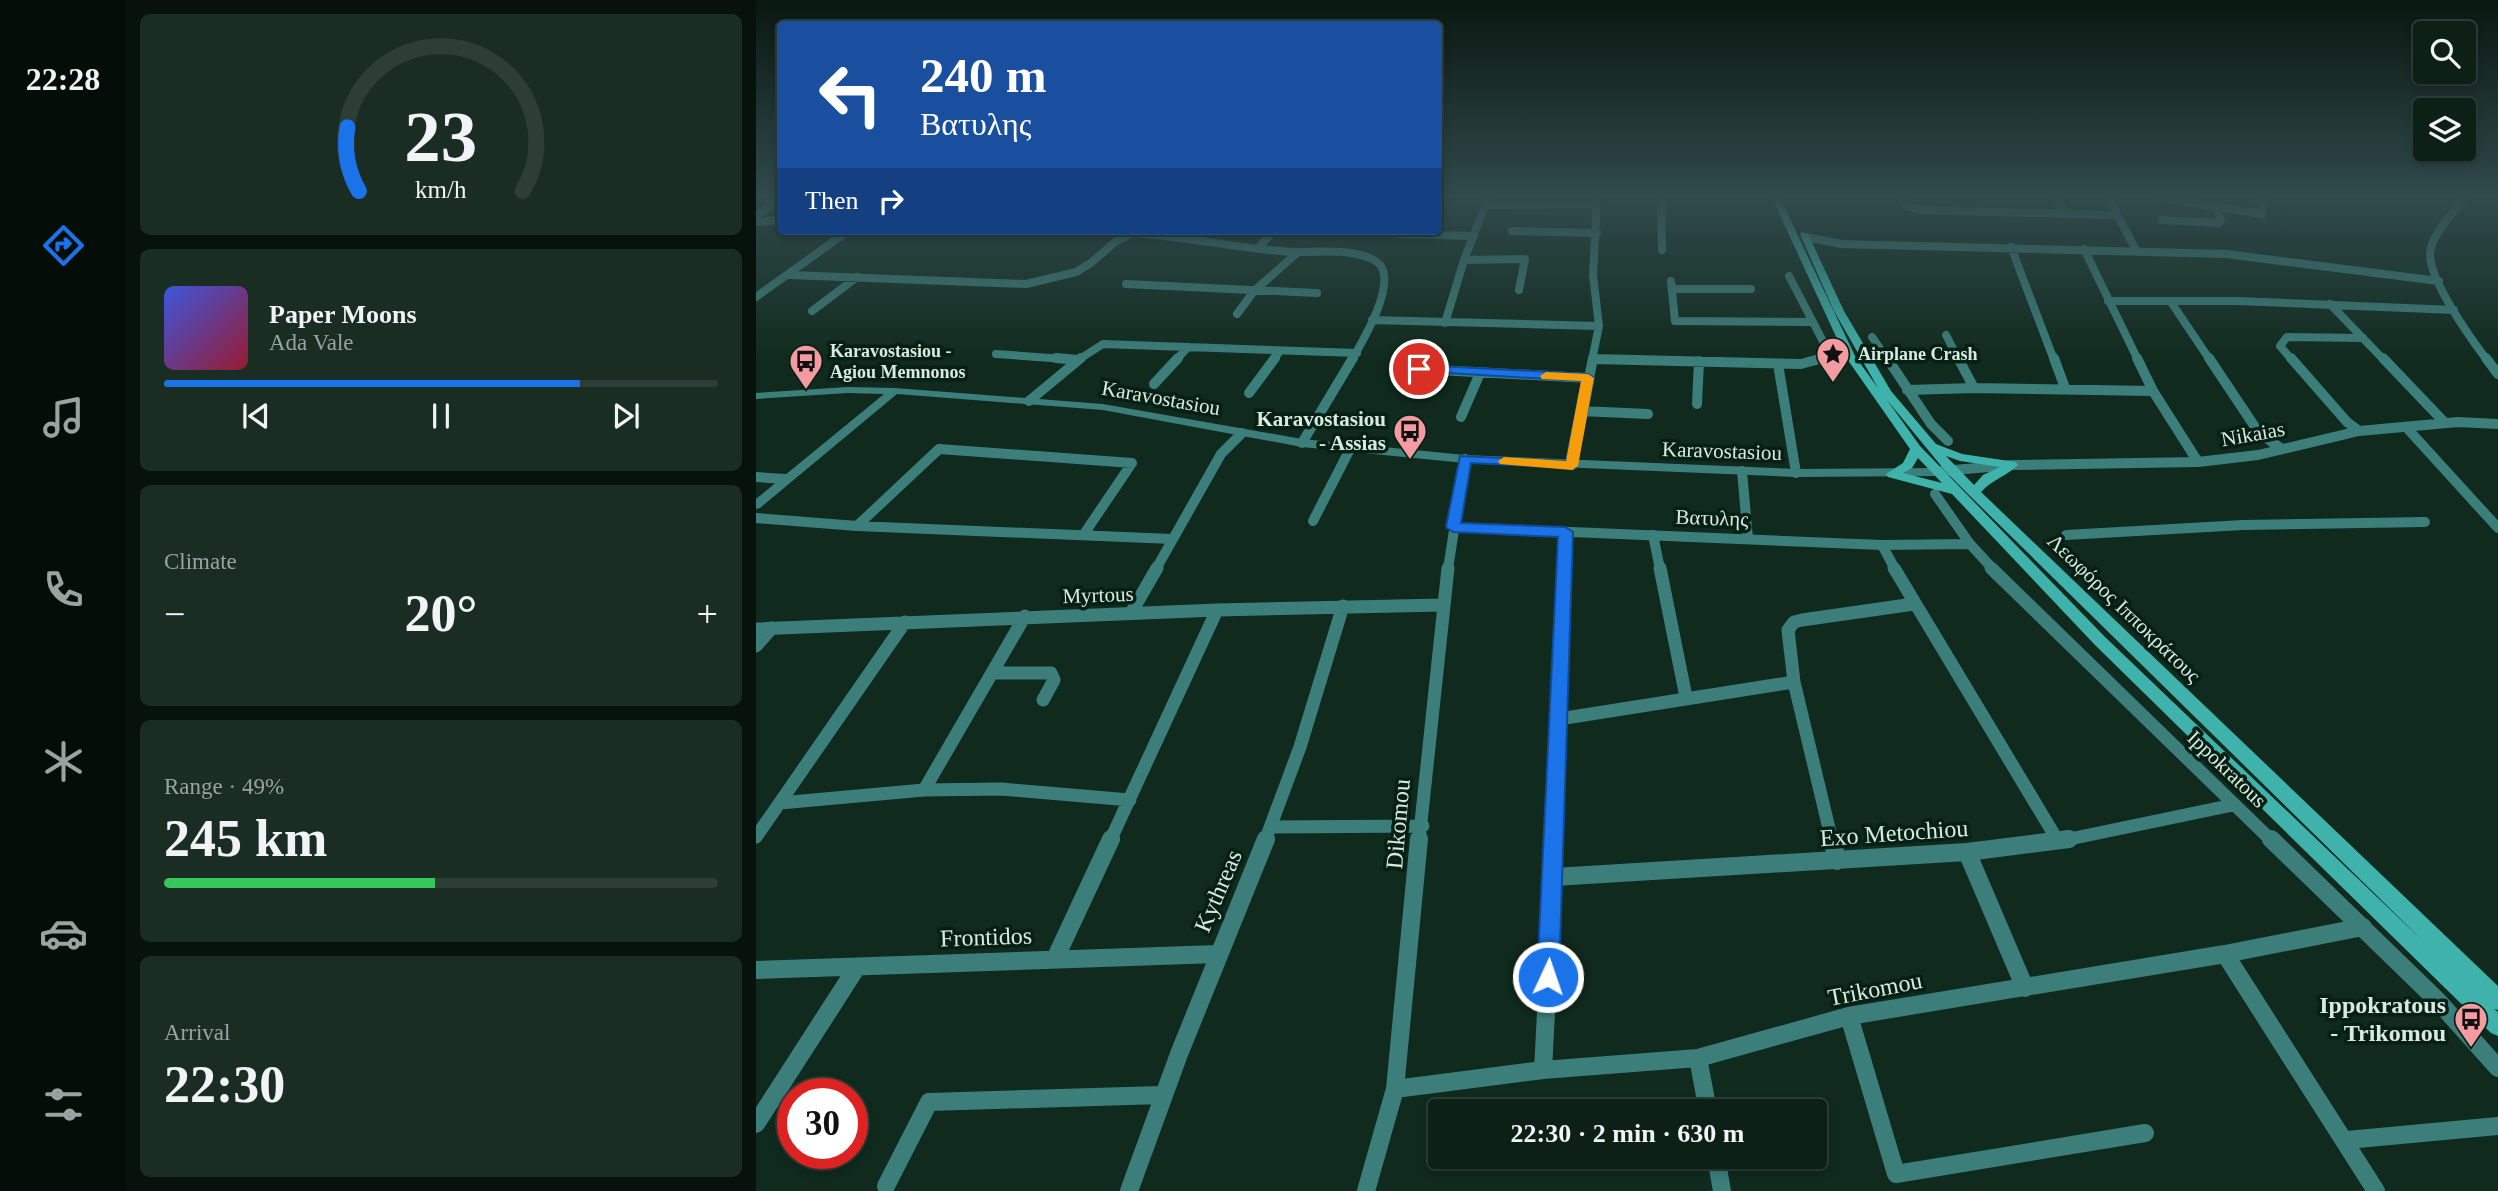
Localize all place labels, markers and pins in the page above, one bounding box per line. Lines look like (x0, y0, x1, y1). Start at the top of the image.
place icon: Airplane Crash (1814, 335, 1852, 384)
pin (1389, 339, 1449, 399)
place label: Karavostasiou - Agiou Memnonos (830, 341, 966, 382)
bus stop icon: Karavostasiou - Agiou Memnonos (787, 342, 825, 391)
place label: Airplane Crash (1858, 344, 1978, 364)
place label: Karavostasiou - Assias (1256, 407, 1386, 455)
bus stop icon: Karavostasiou - Assias (1391, 412, 1429, 461)
place label: Ippokratous - Trikomou (2319, 992, 2446, 1046)
bus stop icon: Ippokratous - Trikomou (2452, 1000, 2490, 1049)

